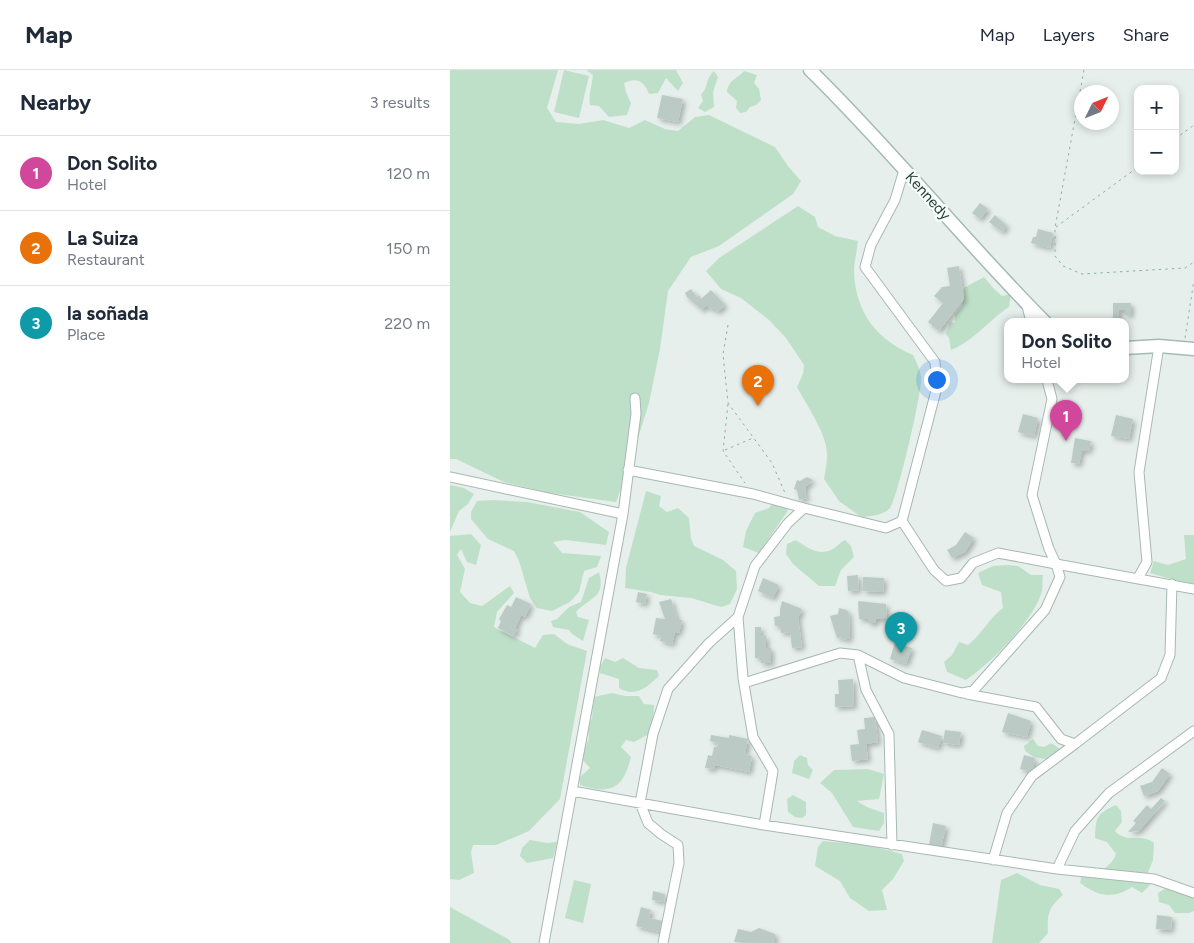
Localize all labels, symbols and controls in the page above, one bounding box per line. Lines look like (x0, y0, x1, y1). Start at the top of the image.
text: Map (25, 20, 73, 49)
text: Map (980, 24, 1015, 46)
text: Layers (1043, 24, 1095, 46)
text: Share (1123, 24, 1169, 46)
north arrow (1074, 85, 1119, 130)
map controls (1134, 85, 1179, 175)
button: + (1134, 85, 1179, 130)
text: Nearby (20, 90, 91, 115)
text: 3 results (370, 93, 430, 112)
button: − (1134, 130, 1179, 175)
text: Don Solito (67, 152, 157, 175)
text: 1 (33, 164, 39, 183)
text: 120 m (387, 164, 430, 183)
street label: Kennedy (902, 168, 954, 224)
text: Hotel (67, 175, 107, 194)
text: La Suiza (67, 227, 138, 250)
text: 2 (31, 239, 41, 258)
text: 150 m (386, 239, 430, 258)
text: Restaurant (67, 250, 145, 269)
text: la soñada (67, 302, 149, 325)
text: 3 (32, 314, 40, 333)
text: 220 m (384, 314, 430, 333)
popup (1004, 318, 1129, 383)
text: Place (67, 325, 105, 344)
text: Don Solito (1021, 330, 1112, 353)
text: Hotel (1021, 353, 1061, 372)
pin: 2 (742, 365, 774, 406)
your location (924, 367, 950, 393)
pin: 1 (1050, 400, 1082, 441)
pin: 3 (885, 612, 917, 653)

